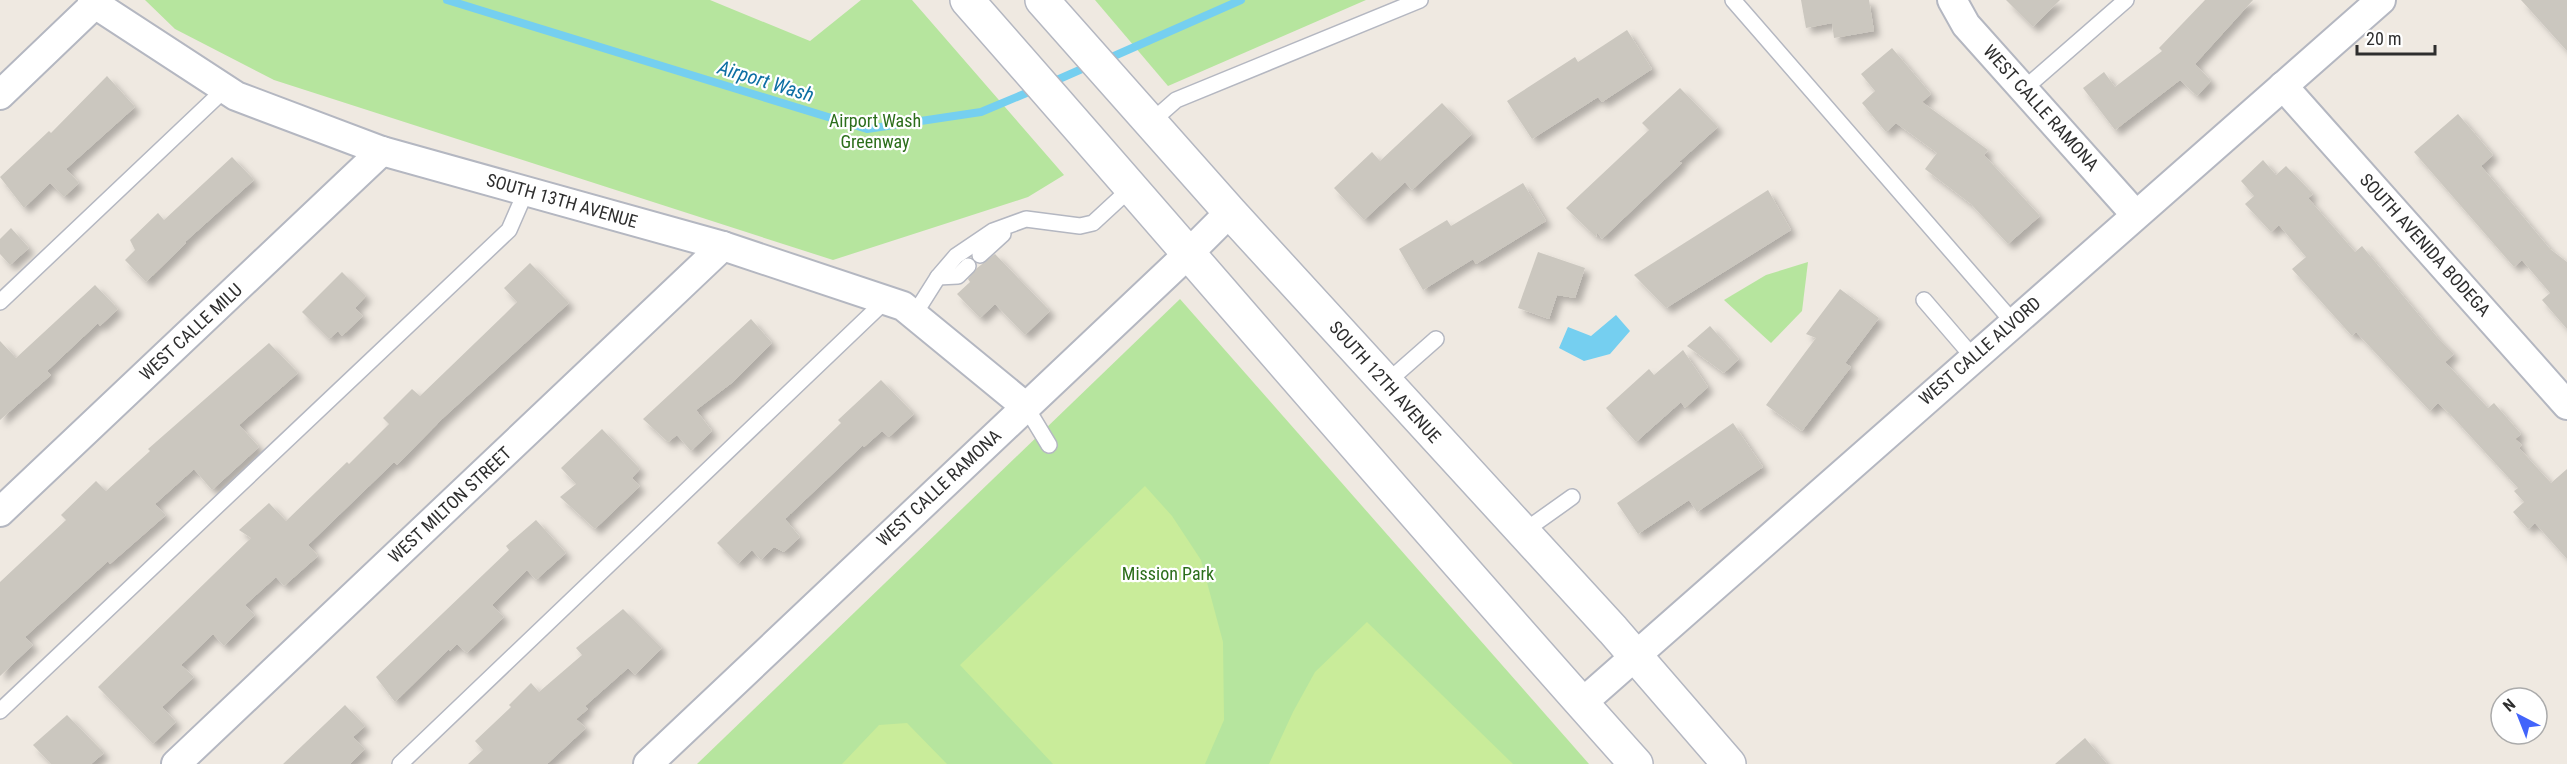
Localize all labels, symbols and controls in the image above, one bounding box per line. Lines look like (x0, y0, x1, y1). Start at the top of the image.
scale bar (2357, 18, 2435, 56)
text: 20 m (2366, 28, 2401, 49)
street label: WEST CALLE RAMONA (1979, 40, 2104, 175)
water label: Airport Wash (714, 55, 817, 107)
park label: Airport Wash Greenway (829, 110, 921, 152)
street label: SOUTH 13TH AVENUE (484, 169, 640, 232)
street label: SOUTH AVENIDA BODEGA (2356, 169, 2495, 321)
street label: WEST CALLE MILU (135, 279, 246, 384)
street label: WEST CALLE ALVORD (1915, 292, 2045, 409)
street label: SOUTH 12TH AVENUE (1325, 317, 1445, 447)
street label: WEST CALLE RAMONA (872, 424, 1005, 551)
street label: WEST MILTON STREET (384, 442, 515, 567)
park label: Mission Park (1122, 563, 1214, 584)
north arrow (2489, 686, 2549, 746)
text: N (2499, 695, 2519, 716)

